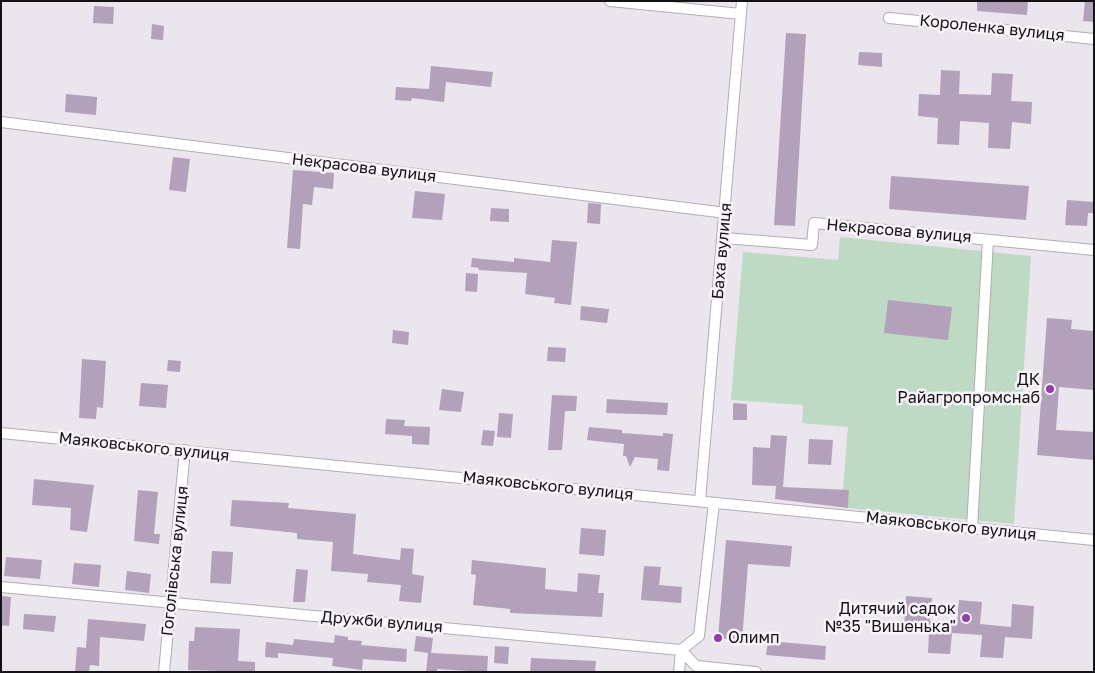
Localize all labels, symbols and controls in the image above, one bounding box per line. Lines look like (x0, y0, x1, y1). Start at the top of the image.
street label: Короленка вулиця (918, 11, 1066, 45)
street label: Некрасова вулиця (291, 150, 437, 186)
street label: Баха вулиця (708, 202, 736, 300)
street label: Некрасова вулиця (826, 215, 972, 247)
place label: ДК Райагропромснаб (897, 370, 1040, 408)
marker: ДК Райагропромснаб (1044, 383, 1056, 395)
street label: Маяковського вулиця (58, 428, 230, 466)
street label: Маяковського вулиця (462, 467, 634, 505)
street label: Гоголівська вулиця (158, 485, 192, 637)
street label: Маяковського вулиця (865, 507, 1037, 545)
place label: Дитячий садок №35 "Вишенька" (825, 599, 956, 637)
street label: Дружби вулиця (320, 607, 444, 637)
marker: Дитячий садок №35 "Вишенька" (960, 612, 972, 624)
place label: Олимп (728, 628, 780, 648)
marker: Олимп (712, 632, 724, 644)

